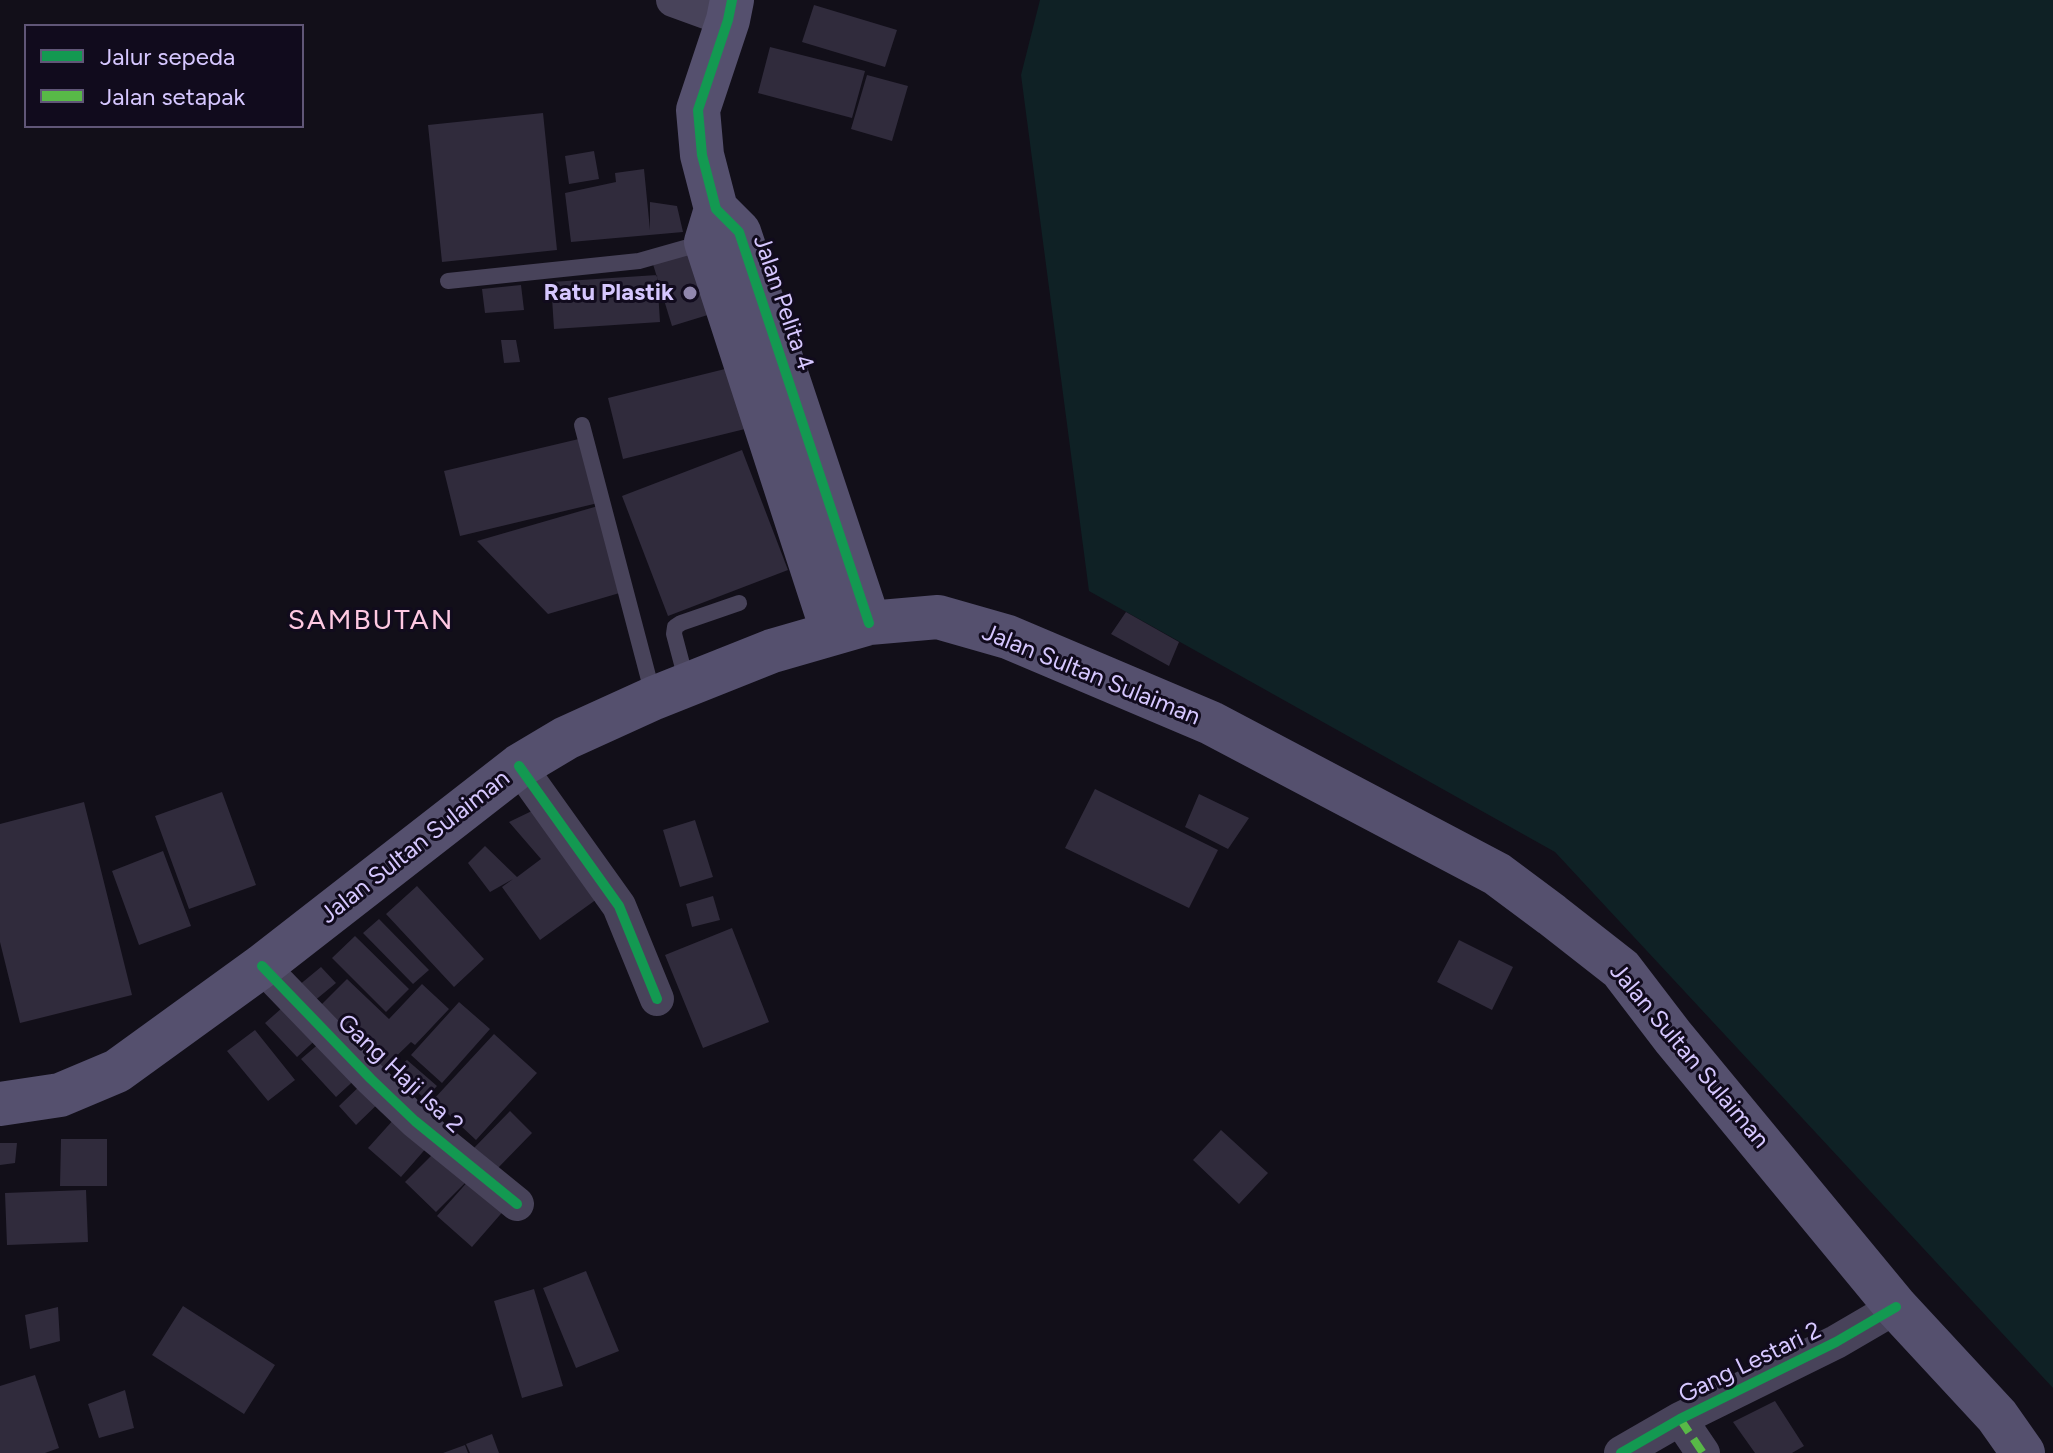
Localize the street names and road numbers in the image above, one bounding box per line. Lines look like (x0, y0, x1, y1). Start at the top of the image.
street label: Jalan Pelita 4 (746, 232, 820, 374)
street label: Jalan Sultan Sulaiman (978, 618, 1204, 732)
street label: Jalan Sultan Sulaiman (314, 764, 516, 930)
street label: Jalan Sultan Sulaiman (1603, 958, 1775, 1154)
street label: Gang Haji Isa 2 (331, 1008, 469, 1140)
street label: Gang Lestari 2 (1674, 1316, 1826, 1410)

